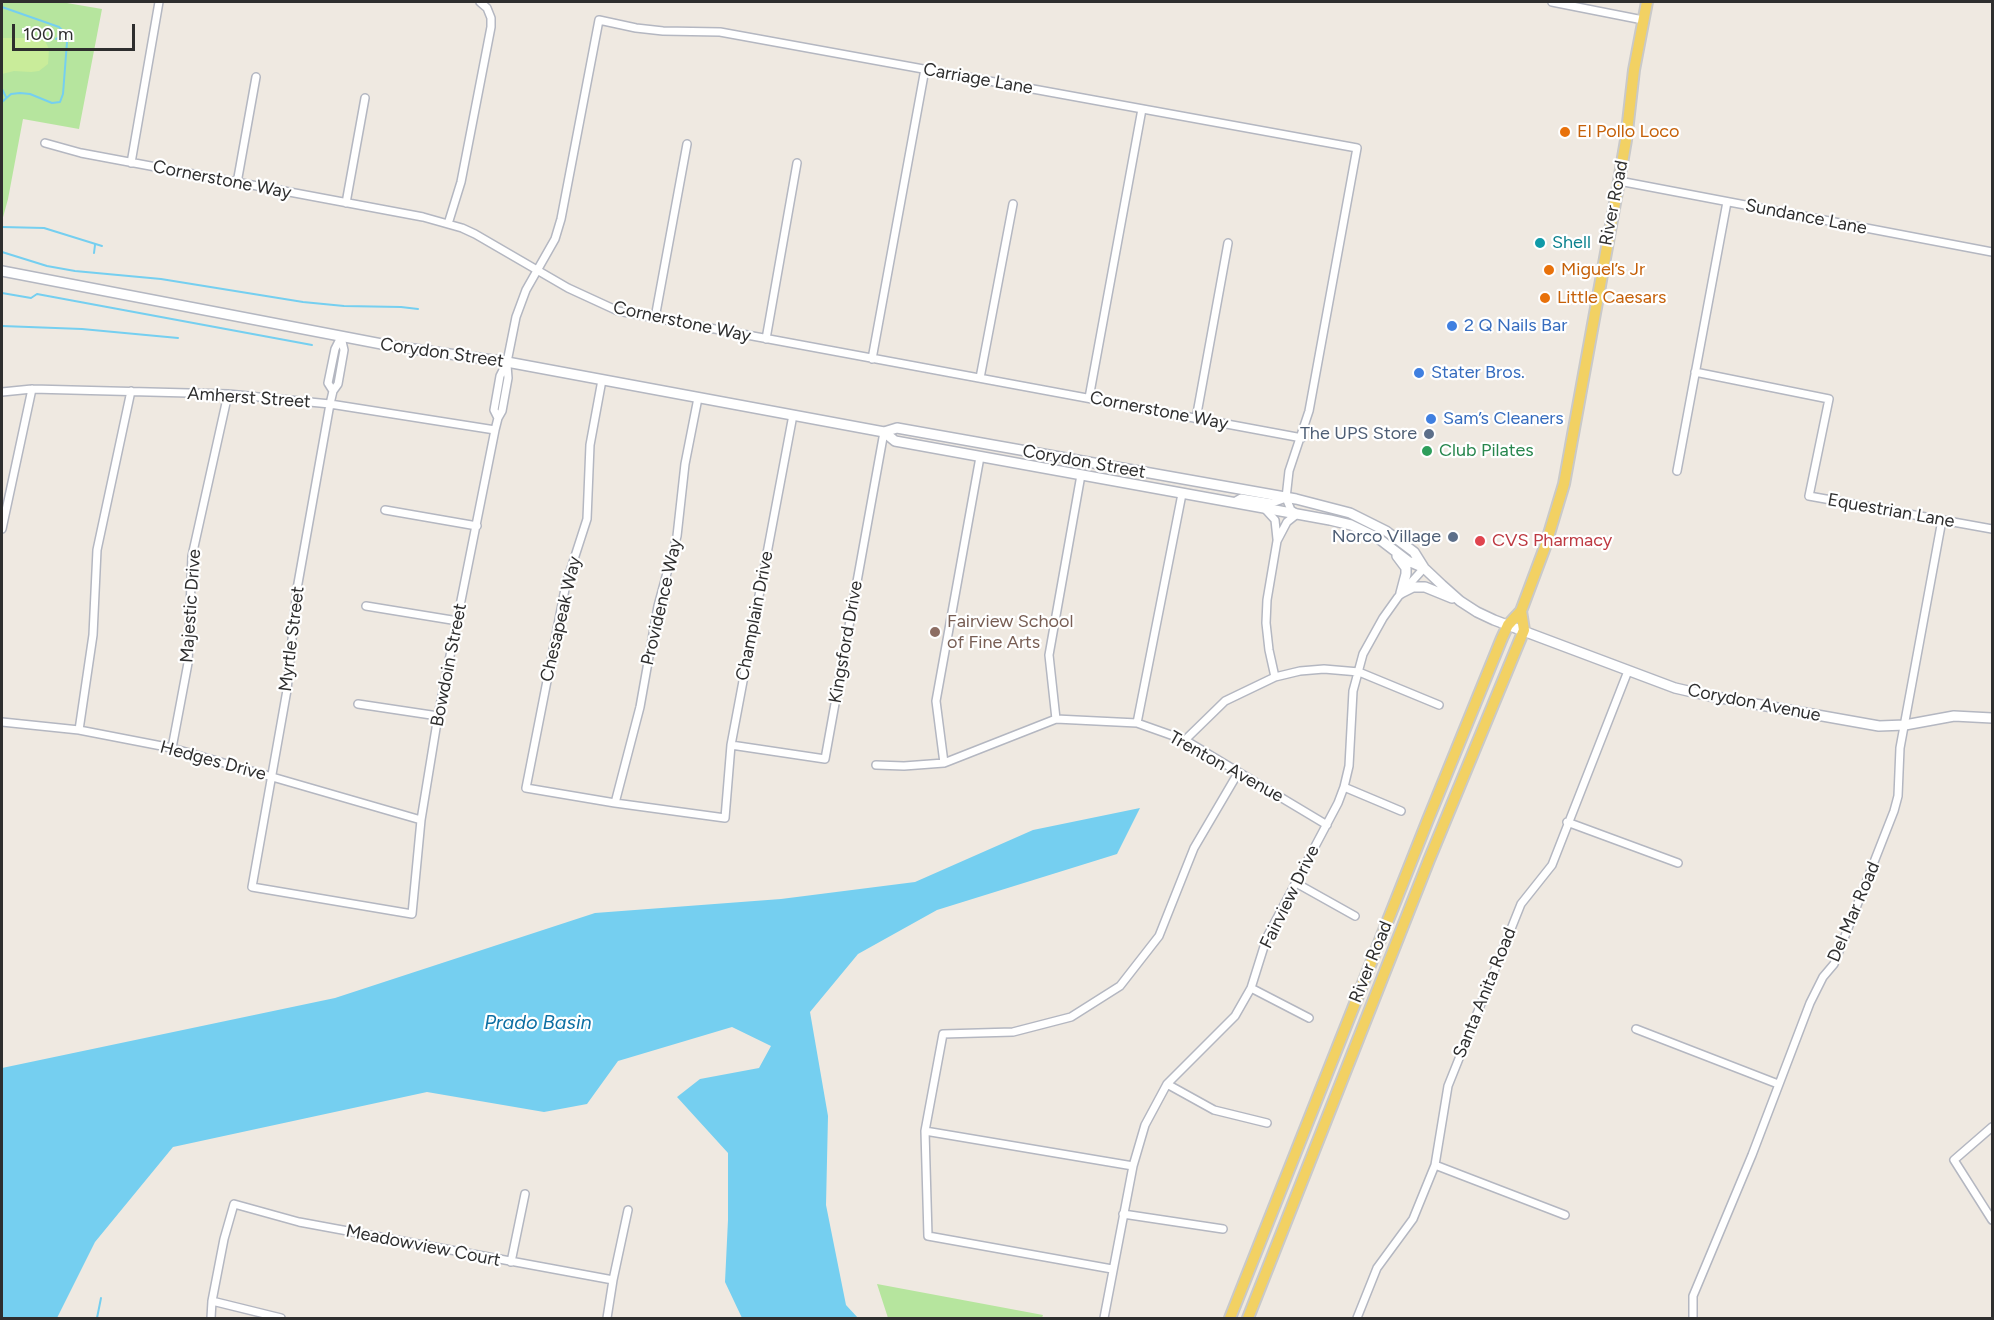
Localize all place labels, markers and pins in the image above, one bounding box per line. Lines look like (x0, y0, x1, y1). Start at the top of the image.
place label: El Pollo Loco (1577, 121, 1680, 143)
marker: El Pollo Loco (1558, 125, 1572, 139)
place label: Shell (1552, 232, 1591, 254)
marker: Shell (1533, 236, 1547, 250)
place label: Miguel’s Jr (1561, 259, 1645, 281)
marker: Miguel’s Jr (1542, 263, 1556, 277)
place label: Little Caesars (1557, 287, 1666, 309)
marker: Little Caesars (1538, 291, 1552, 305)
place label: 2 Q Nails Bar (1464, 315, 1567, 337)
marker: 2 Q Nails Bar (1445, 319, 1459, 333)
place label: Stater Bros. (1431, 362, 1525, 384)
marker: Stater Bros. (1412, 366, 1426, 380)
place label: Sam’s Cleaners (1443, 408, 1564, 430)
marker: Sam’s Cleaners (1424, 412, 1438, 426)
place label: The UPS Store (1300, 423, 1417, 445)
marker: The UPS Store (1422, 427, 1436, 441)
place label: Club Pilates (1439, 440, 1534, 462)
marker: Club Pilates (1420, 444, 1434, 458)
place label: Norco Village (1332, 526, 1441, 548)
marker: Norco Village (1446, 530, 1460, 544)
place label: CVS Pharmacy (1492, 530, 1612, 552)
marker: CVS Pharmacy (1473, 534, 1487, 548)
place label: Fairview School of Fine Arts (947, 611, 1073, 654)
marker: Fairview School of Fine Arts (928, 625, 942, 639)

